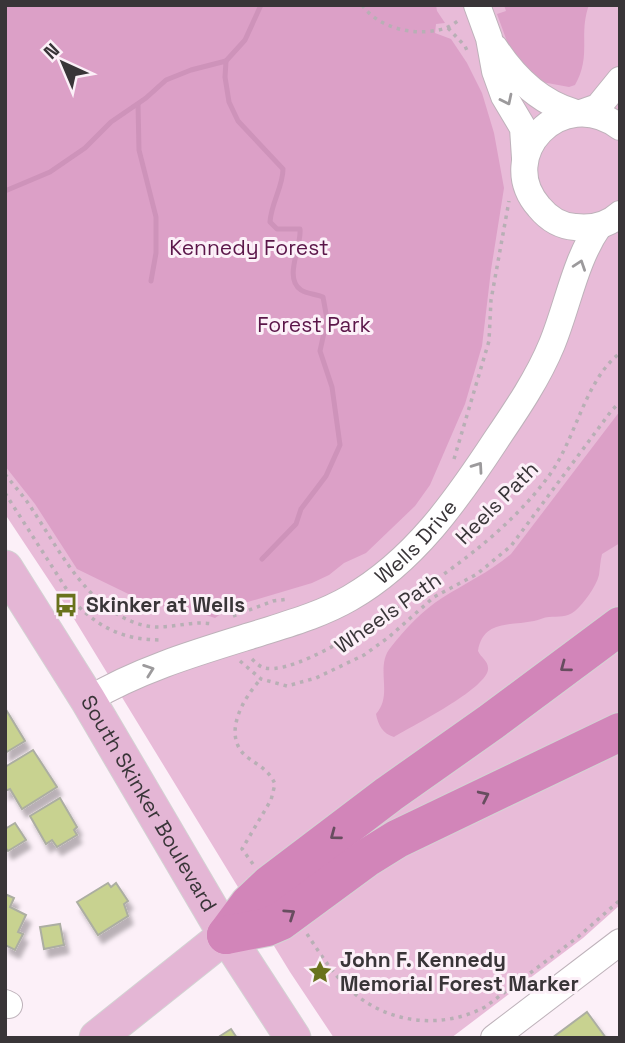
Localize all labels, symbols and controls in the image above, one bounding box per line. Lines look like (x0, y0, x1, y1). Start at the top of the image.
north arrow (28, 28, 98, 98)
text: N (38, 38, 65, 65)
one-way arrow (499, 93, 513, 105)
park label: Kennedy Forest (169, 234, 329, 261)
one-way arrow (572, 260, 586, 272)
park label: Forest Park (257, 311, 371, 338)
street label: Heels Path (449, 455, 544, 550)
one-way arrow (470, 462, 483, 475)
street label: Wells Drive (369, 494, 463, 590)
street label: Wheels Path (329, 566, 446, 659)
bus stop icon: Skinker at Wells (52, 591, 80, 619)
place label: Skinker at Wells (86, 591, 245, 618)
one-way arrow (561, 659, 573, 671)
one-way arrow (143, 664, 155, 678)
street label: South Skinker Boulevard (75, 690, 223, 916)
one-way arrow (477, 791, 489, 805)
one-way arrow (330, 827, 343, 839)
one-way arrow (282, 910, 295, 923)
place label: John F. Kennedy Memorial Forest Marker (340, 946, 579, 997)
place icon: John F. Kennedy Memorial Forest Marker (306, 958, 334, 986)

